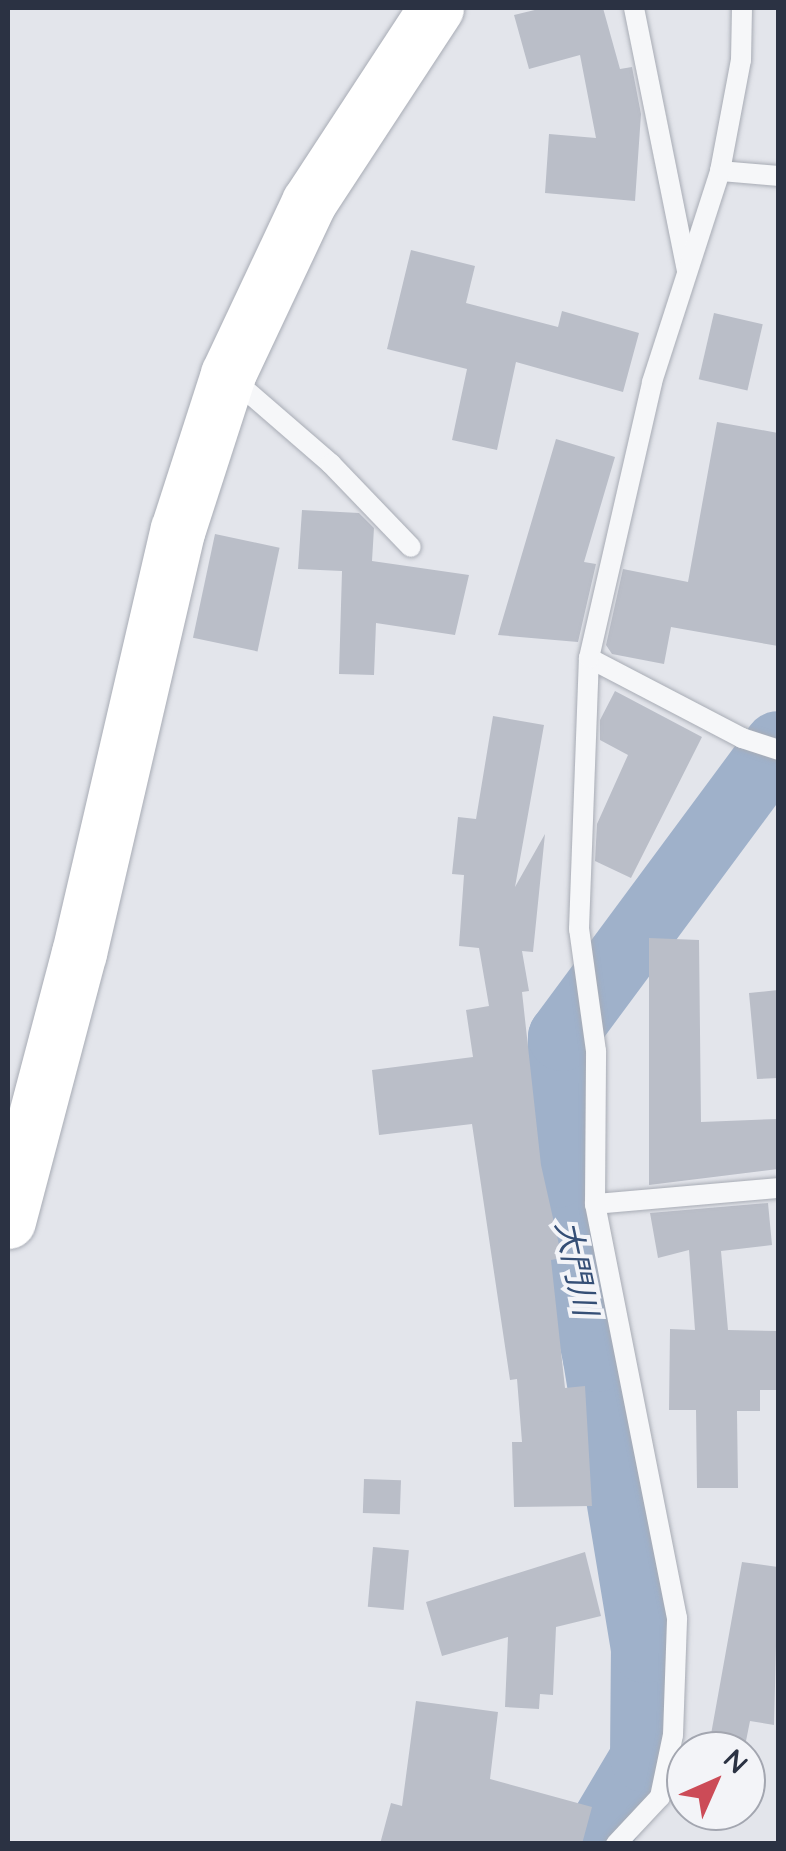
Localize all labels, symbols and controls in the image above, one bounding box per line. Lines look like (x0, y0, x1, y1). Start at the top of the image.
water label: 大門川 (548, 1217, 606, 1319)
north arrow (666, 1731, 766, 1831)
text: N (716, 1741, 756, 1781)

